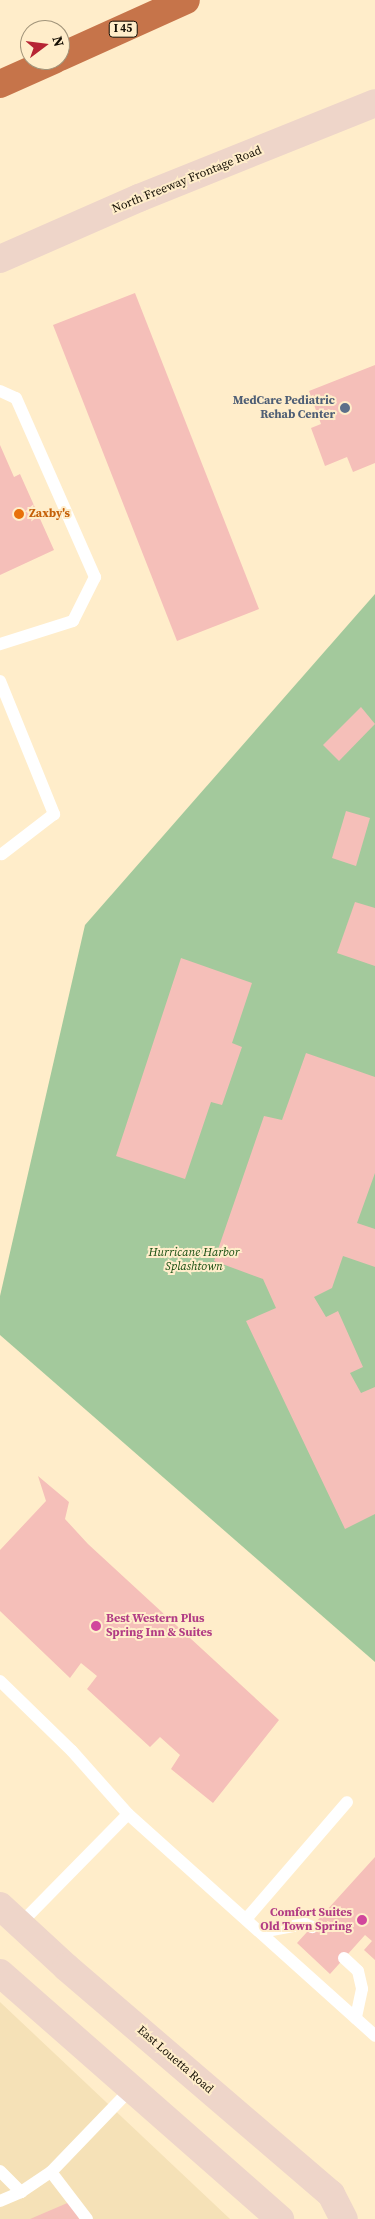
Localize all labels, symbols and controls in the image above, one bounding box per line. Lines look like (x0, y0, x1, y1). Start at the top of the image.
north arrow (20, 20, 70, 70)
road number: I 45 (108, 20, 138, 38)
text: N (48, 34, 70, 49)
street label: North Freeway Frontage Road (110, 143, 264, 217)
place label: MedCare Pediatric Rehab Center (233, 394, 335, 422)
marker: MedCare Pediatric Rehab Center (339, 402, 351, 414)
place label: Zaxby's (29, 507, 70, 521)
marker: Zaxby's (13, 508, 25, 520)
park label: Hurricane Harbor Splashtown (149, 1246, 239, 1274)
place label: Best Western Plus Spring Inn & Suites (106, 1612, 212, 1640)
marker: Best Western Plus Spring Inn & Suites (90, 1620, 102, 1632)
place label: Comfort Suites Old Town Spring (260, 1906, 352, 1934)
marker: Comfort Suites Old Town Spring (356, 1914, 368, 1926)
street label: East Louetta Road (134, 2023, 216, 2097)

